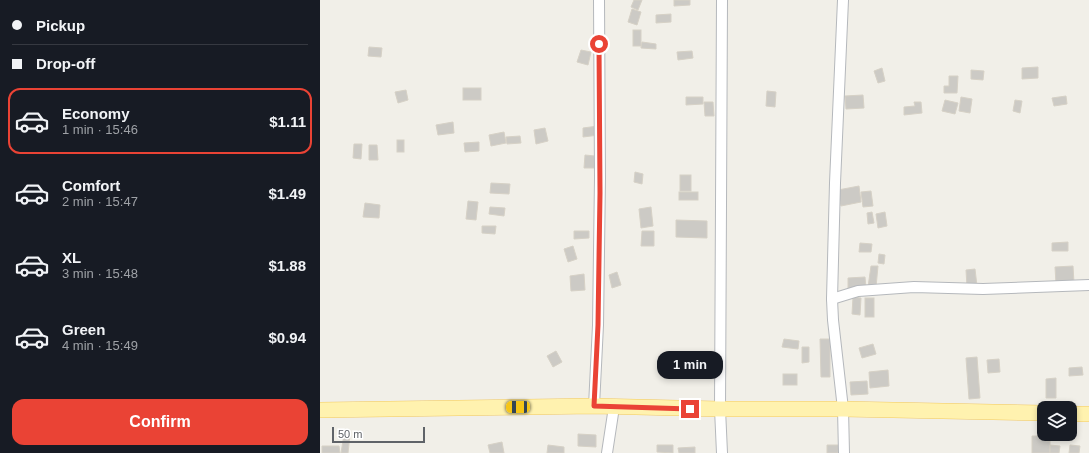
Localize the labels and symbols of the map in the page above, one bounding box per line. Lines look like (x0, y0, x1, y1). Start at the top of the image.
route start (590, 35, 608, 53)
callout: 1 min (657, 351, 723, 379)
route end (681, 400, 699, 418)
car (506, 401, 530, 413)
scale bar (332, 425, 425, 444)

